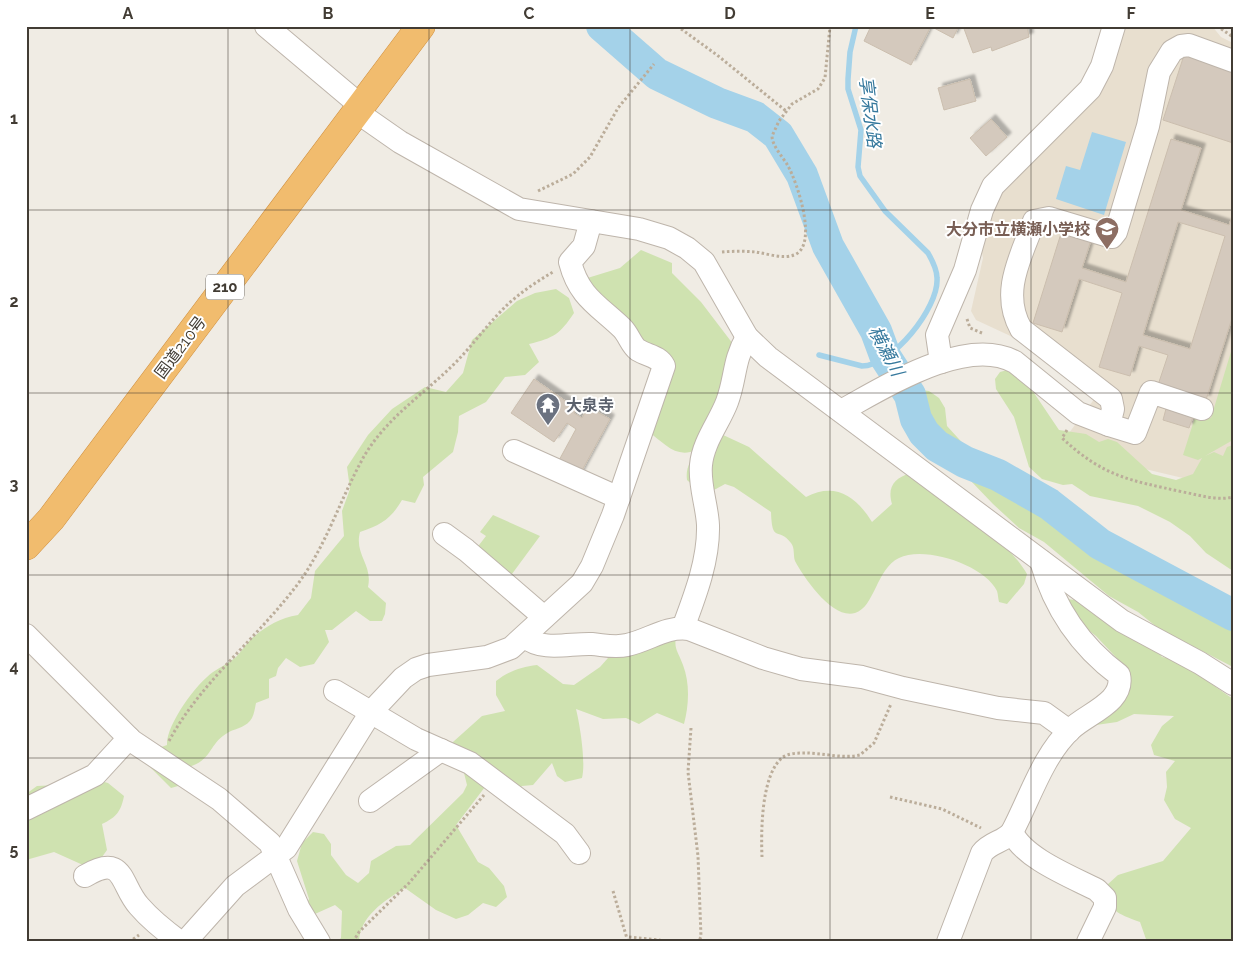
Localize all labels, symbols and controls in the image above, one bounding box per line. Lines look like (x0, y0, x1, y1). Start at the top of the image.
text: A (123, 4, 134, 23)
text: B (323, 4, 334, 23)
text: C (524, 4, 535, 23)
text: D (724, 4, 736, 23)
text: E (925, 4, 935, 23)
text: F (1126, 4, 1136, 23)
water label: 享保水路 (856, 75, 886, 151)
text: 1 (10, 109, 18, 128)
school or university icon: 大分市立横瀬小学校 (1094, 216, 1120, 250)
place label: 大分市立横瀬小学校 (946, 220, 1090, 239)
road number: 210 (206, 274, 244, 300)
text: 2 (9, 292, 19, 311)
street label: 国道210号 (151, 312, 210, 382)
water label: 横瀬川 (864, 322, 909, 381)
temple icon: 大泉寺 (535, 392, 561, 426)
place label: 大泉寺 (566, 396, 614, 415)
text: 3 (10, 475, 19, 494)
text: 4 (9, 657, 19, 676)
text: 5 (10, 840, 19, 859)

